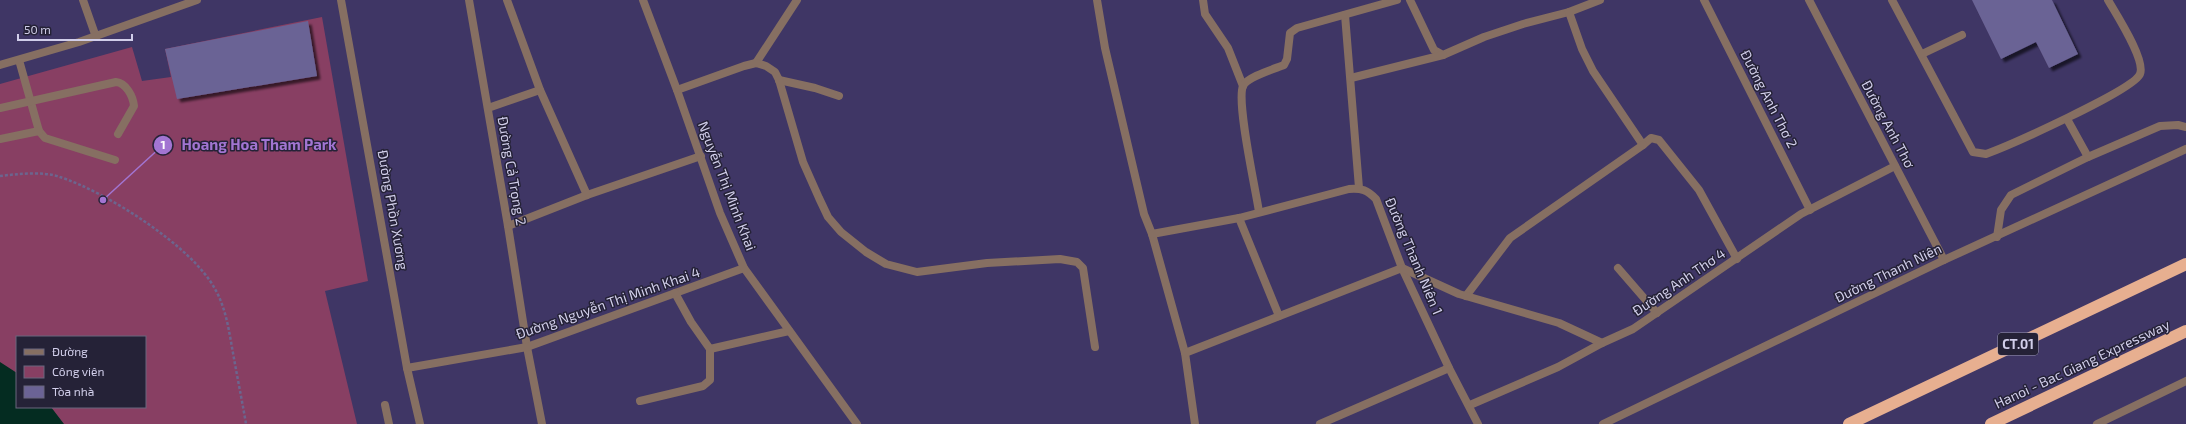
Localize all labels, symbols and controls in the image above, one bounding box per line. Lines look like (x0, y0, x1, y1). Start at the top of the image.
scale bar (18, 16, 132, 42)
text: 50 m (24, 22, 51, 36)
street label: Đường Anh Thơ 2 (1737, 47, 1802, 151)
street label: Đường Anh Thơ (1858, 77, 1919, 171)
street label: Đường Cả Trọng 2 (495, 115, 530, 227)
street label: Nguyễn Thị Minh Khai (695, 119, 760, 253)
callout: Hoang Hoa Tham Park (153, 131, 345, 158)
text: Hoang Hoa Tham Park (181, 135, 337, 153)
text: 1 (160, 137, 166, 151)
street label: Đường Phồn Xương (375, 149, 412, 271)
street label: Đường Thanh Niên 1 (1382, 195, 1447, 317)
street label: Đường Thanh Niên (1832, 239, 1944, 306)
street label: Đường Anh Thơ 4 (1629, 244, 1728, 319)
street label: Đường Nguyễn Thị Minh Khai 4 (514, 263, 702, 342)
street label: Hanoi - Bac Giang Expressway (1991, 315, 2173, 412)
road number: CT.01 (1998, 333, 2038, 355)
legend (16, 336, 146, 408)
text: Đường (52, 344, 88, 358)
text: Công viên (52, 364, 105, 378)
text: Tòa nhà (52, 384, 94, 398)

